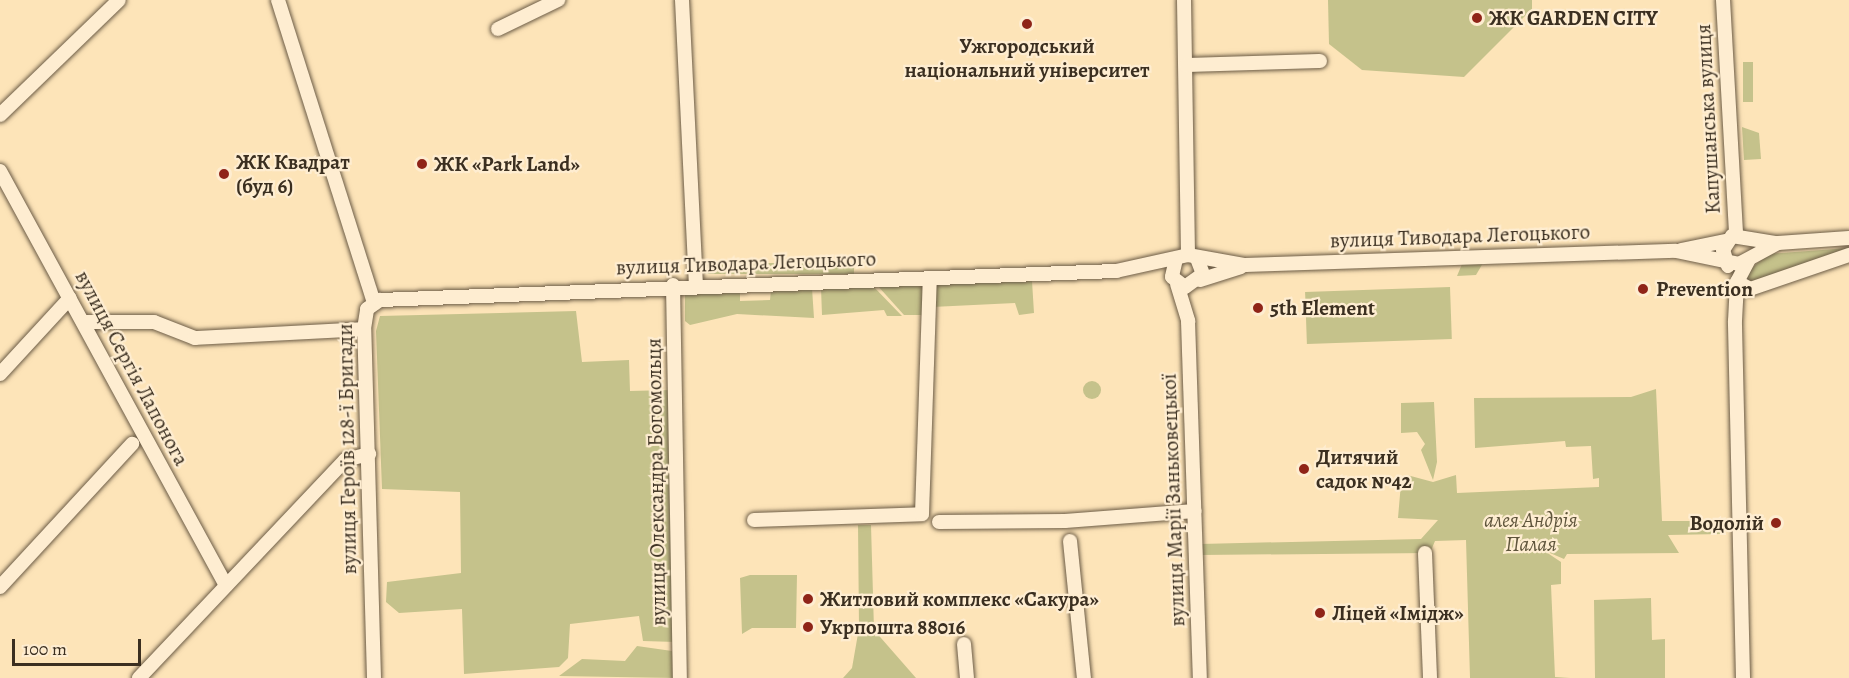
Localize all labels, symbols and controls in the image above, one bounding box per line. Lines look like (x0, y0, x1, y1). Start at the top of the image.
place label: ЖК GARDEN CITY (1489, 5, 1658, 31)
marker: ЖК GARDEN CITY (1470, 11, 1484, 25)
marker: Ужгородський національний університет (1020, 17, 1034, 31)
street label: Капушанська вулиця (1690, 23, 1726, 215)
place label: Ужгородський національний університет (904, 33, 1150, 83)
place label: ЖК Квадрат (буд 6) (236, 149, 350, 199)
place label: ЖК «Park Land» (434, 151, 580, 177)
marker: ЖК «Park Land» (415, 157, 429, 171)
marker: ЖК Квадрат (буд 6) (217, 167, 231, 181)
street label: вулиця Тиводара Легоцького (1329, 219, 1591, 253)
street label: вулиця Тиводара Легоцького (615, 246, 877, 280)
street label: вулиця Сергія Лапонога (70, 266, 194, 470)
place label: Prevention (1656, 276, 1753, 302)
marker: Prevention (1634, 280, 1652, 298)
place label: 5th Element (1270, 295, 1375, 321)
marker: 5th Element (1251, 301, 1265, 315)
street label: вулиця Героїв 128-ї Бригади (332, 323, 362, 575)
street label: вулиця Олександра Богомольця (641, 338, 671, 626)
street label: вулиця Марії Заньковецької (1156, 373, 1190, 627)
place label: Дитячий садок №42 (1316, 444, 1412, 494)
marker: Дитячий садок №42 (1297, 462, 1311, 476)
park label: алея Андрія Палая (1484, 507, 1578, 557)
place label: Водолій (1690, 510, 1764, 536)
marker: Водолій (1769, 516, 1783, 530)
place label: Житловий комплекс «Сакура» (820, 586, 1099, 612)
marker: Житловий комплекс «Сакура» (801, 592, 815, 606)
place label: Ліцей «Імідж» (1332, 600, 1464, 626)
marker: Ліцей «Імідж» (1313, 606, 1327, 620)
place label: Укрпошта 88016 (820, 614, 965, 640)
marker: Укрпошта 88016 (801, 620, 815, 634)
scale bar (15, 627, 144, 665)
text: 100 m (23, 637, 67, 661)

